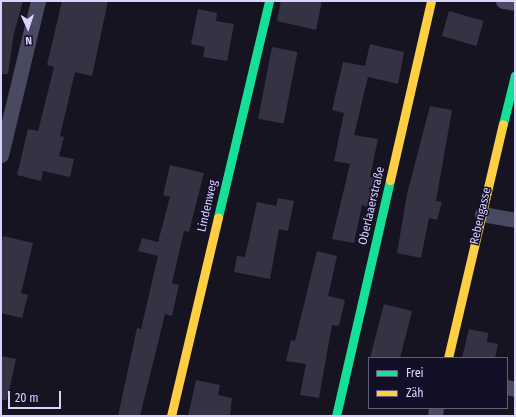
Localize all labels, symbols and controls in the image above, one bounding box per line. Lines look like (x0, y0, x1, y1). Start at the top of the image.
north arrow (8, 8, 48, 48)
text: N (25, 34, 32, 47)
street label: Oberlaaerstraße (356, 165, 388, 247)
street label: Lindenweg (195, 179, 221, 233)
street label: Rebengasse (467, 186, 495, 246)
legend (368, 357, 508, 409)
text: Frei (406, 366, 424, 380)
scale bar (10, 383, 63, 409)
text: Zäh (406, 386, 424, 400)
text: 20 m (15, 391, 39, 405)

